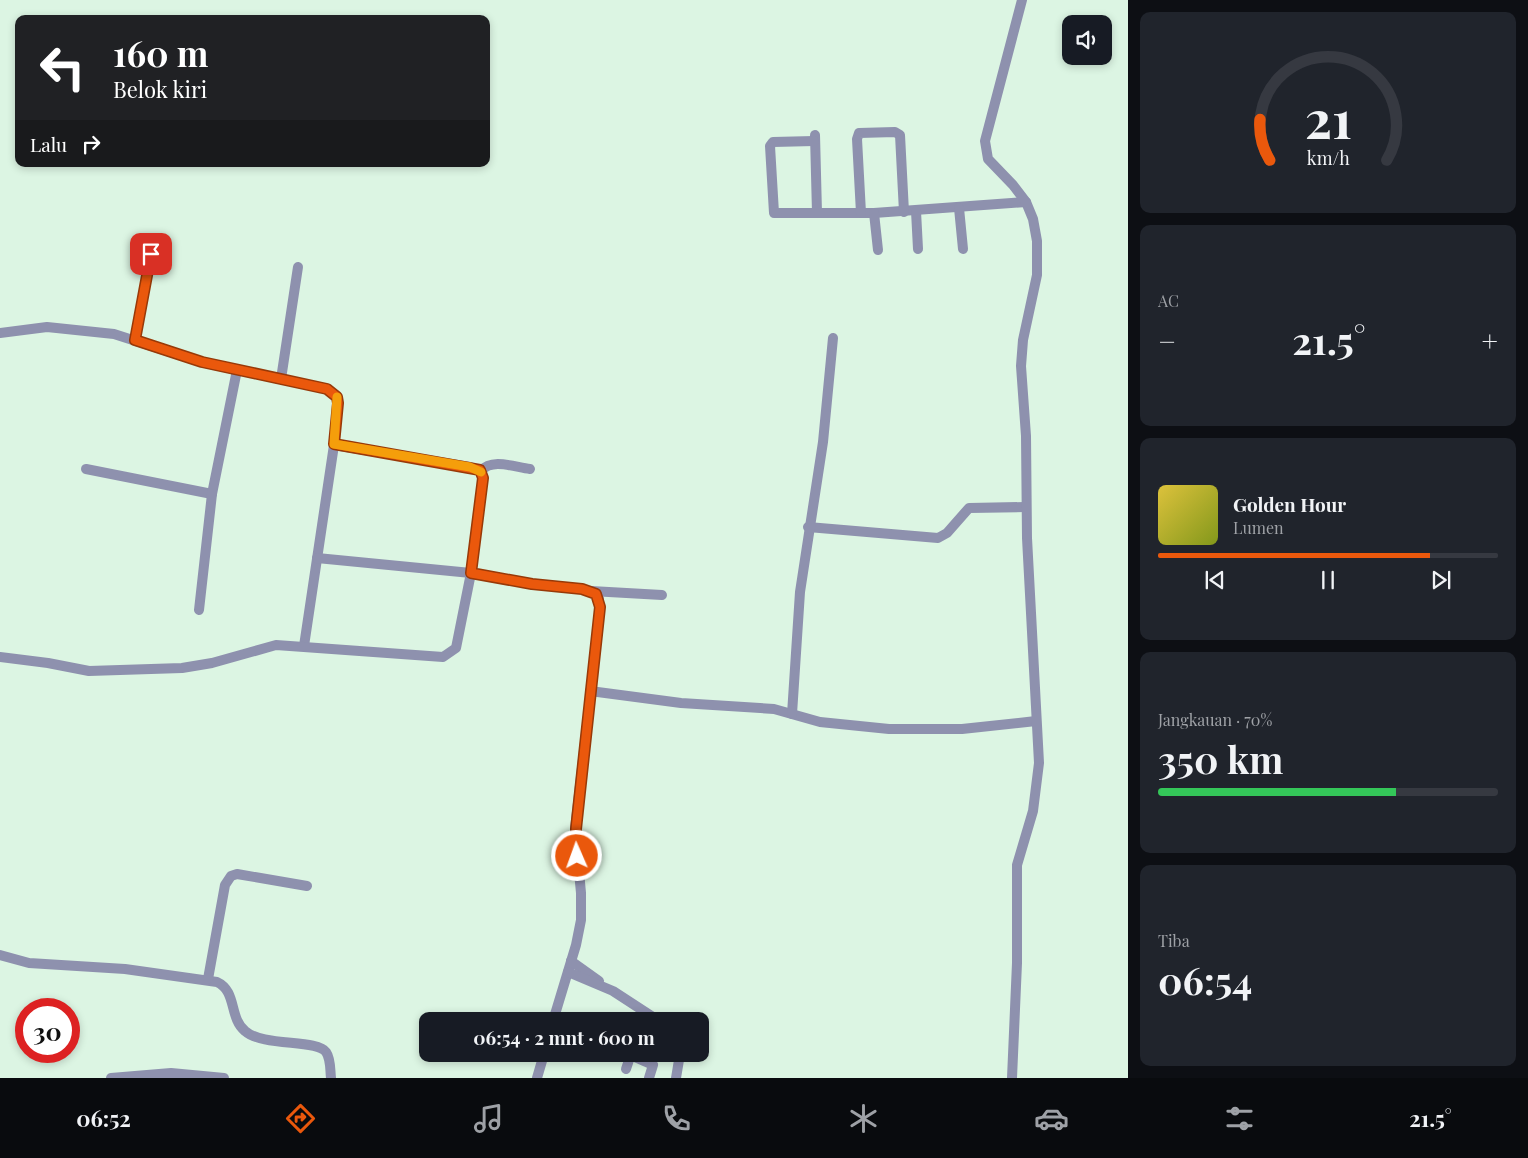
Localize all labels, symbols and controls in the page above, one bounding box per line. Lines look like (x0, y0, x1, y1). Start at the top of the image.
map controls (1062, 15, 1112, 65)
button: sound (1062, 15, 1112, 65)
text: 160 m (113, 29, 208, 76)
icon: left (30, 35, 95, 100)
text: Belok kiri (113, 74, 207, 104)
text: 21 (1304, 83, 1352, 152)
icon: right (77, 130, 105, 158)
text: Lalu (30, 131, 67, 157)
text: km/h (1307, 146, 1350, 169)
pin (130, 233, 172, 275)
icon: arrive (137, 240, 165, 268)
text: AC (1158, 290, 1179, 311)
text: 21.5° (1292, 314, 1365, 365)
text: − (1158, 322, 1176, 359)
text: + (1482, 322, 1498, 359)
text: Golden Hour (1233, 491, 1346, 517)
text: Lumen (1233, 517, 1284, 538)
icon: previous (1201, 566, 1229, 594)
icon: pause (1314, 566, 1342, 594)
icon: next (1427, 566, 1455, 594)
text: Jangkauan · 70% (1158, 709, 1272, 730)
text: 350 km (1158, 733, 1284, 784)
position arrow (550, 829, 602, 881)
text: Tiba (1158, 930, 1190, 951)
text: 06:54 (1158, 954, 1252, 1005)
speed limit sign: 30 (15, 998, 80, 1063)
text: 06:54 · 2 mnt · 600 m (473, 1024, 655, 1050)
icon: directions (283, 1101, 318, 1136)
icon: music (471, 1101, 506, 1136)
icon: phone (659, 1101, 694, 1136)
icon: climate (846, 1101, 881, 1136)
icon: car (1034, 1101, 1069, 1136)
icon: filters (1222, 1101, 1257, 1136)
text: 06:52 (76, 1103, 131, 1133)
text: 21.5° (1409, 1103, 1452, 1133)

